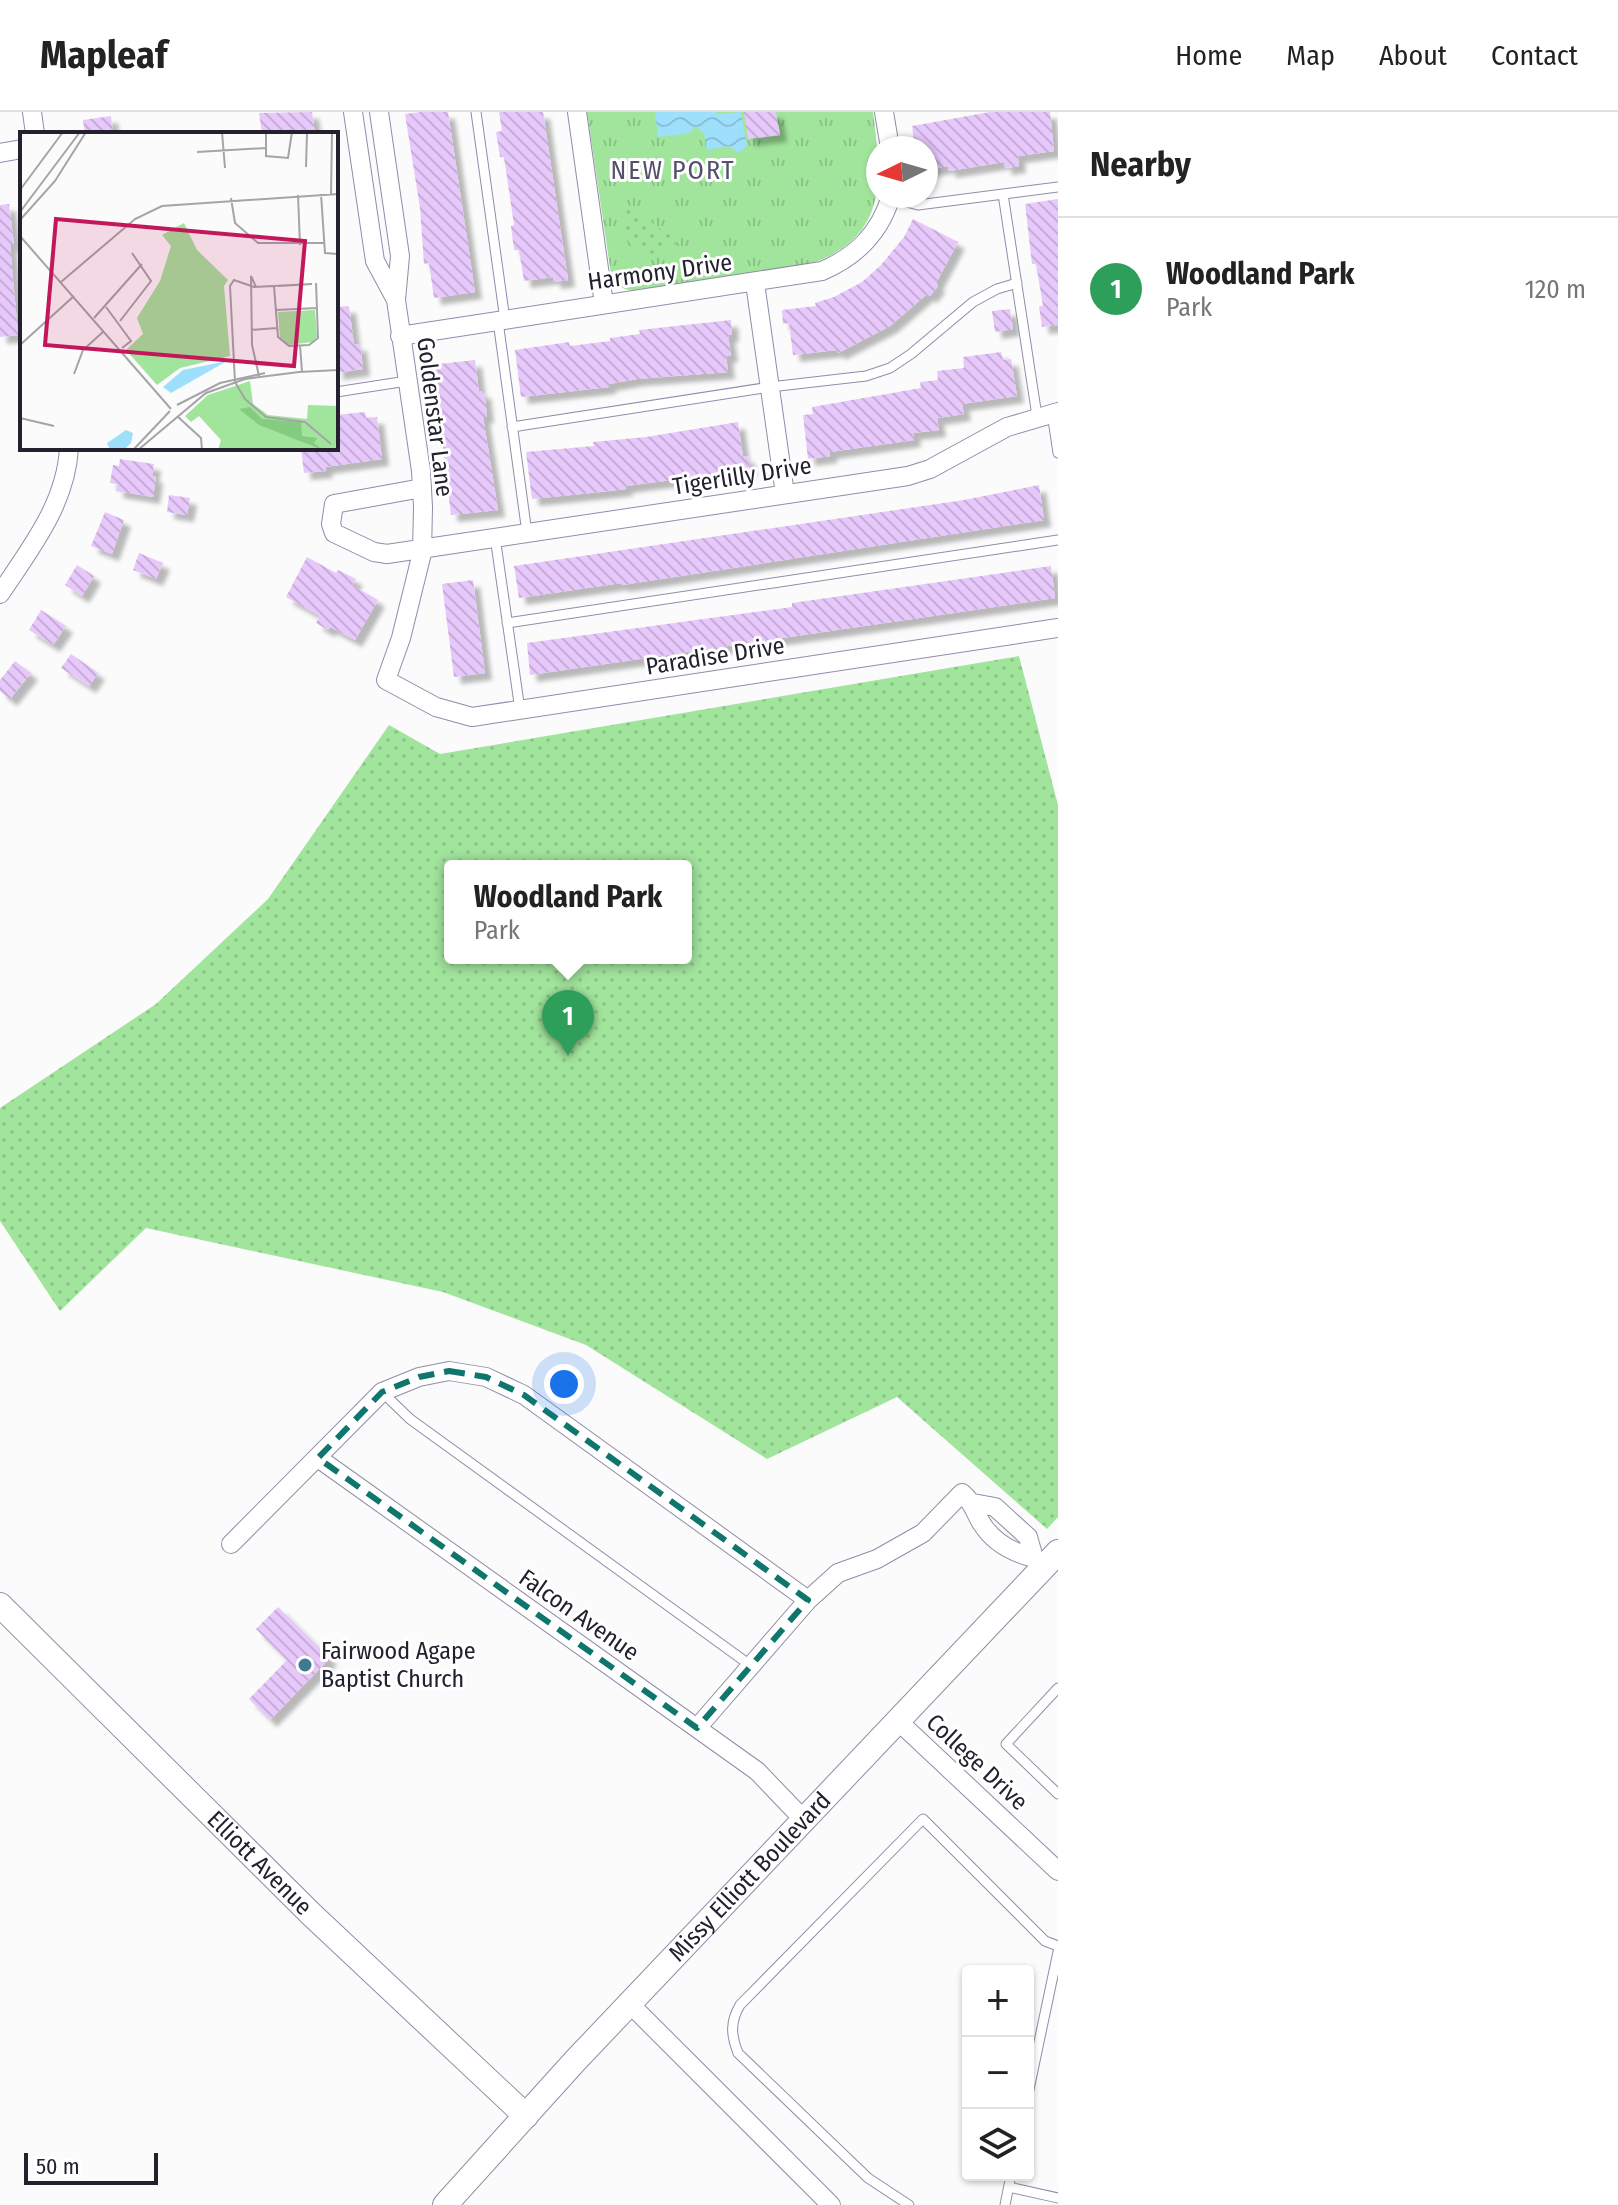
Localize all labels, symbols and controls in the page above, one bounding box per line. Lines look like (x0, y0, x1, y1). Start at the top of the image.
text: Mapleaf (40, 32, 167, 78)
text: Home (1175, 39, 1242, 72)
text: Map (1286, 39, 1335, 72)
text: About (1379, 39, 1447, 72)
text: Contact (1491, 39, 1578, 72)
inset map (20, 132, 338, 450)
north arrow (866, 136, 938, 208)
text: Nearby (1090, 144, 1191, 185)
district label: NEW PORT (610, 155, 736, 186)
street label: Harmony Drive (586, 248, 734, 296)
text: Woodland Park (1166, 256, 1355, 292)
text: 1 (1111, 274, 1122, 305)
text: 120 m (1525, 274, 1586, 305)
text: Park (1166, 292, 1212, 323)
street label: Goldenstar Lane (411, 336, 459, 498)
street label: Tigerlilly Drive (671, 451, 813, 501)
street label: Paradise Drive (644, 631, 786, 681)
popup (444, 860, 692, 964)
text: Woodland Park (474, 879, 662, 915)
text: Park (474, 915, 520, 946)
pin: 1 (542, 990, 594, 1056)
your location (544, 1364, 584, 1404)
street label: Falcon Avenue (514, 1563, 644, 1667)
place label: Fairwood Agape Baptist Church (321, 1637, 476, 1693)
marker: Fairwood Agape Baptist Church (296, 1656, 314, 1674)
street label: College Drive (921, 1708, 1033, 1816)
street label: Missy Elliott Boulevard (663, 1786, 837, 1967)
street label: Elliott Avenue (202, 1805, 318, 1921)
map controls (962, 1965, 1034, 2181)
button: + (962, 1965, 1034, 2037)
button: − (962, 2037, 1034, 2109)
button: layers (962, 2109, 1034, 2181)
scale bar (24, 2149, 158, 2185)
text: 50 m (36, 2153, 80, 2180)

